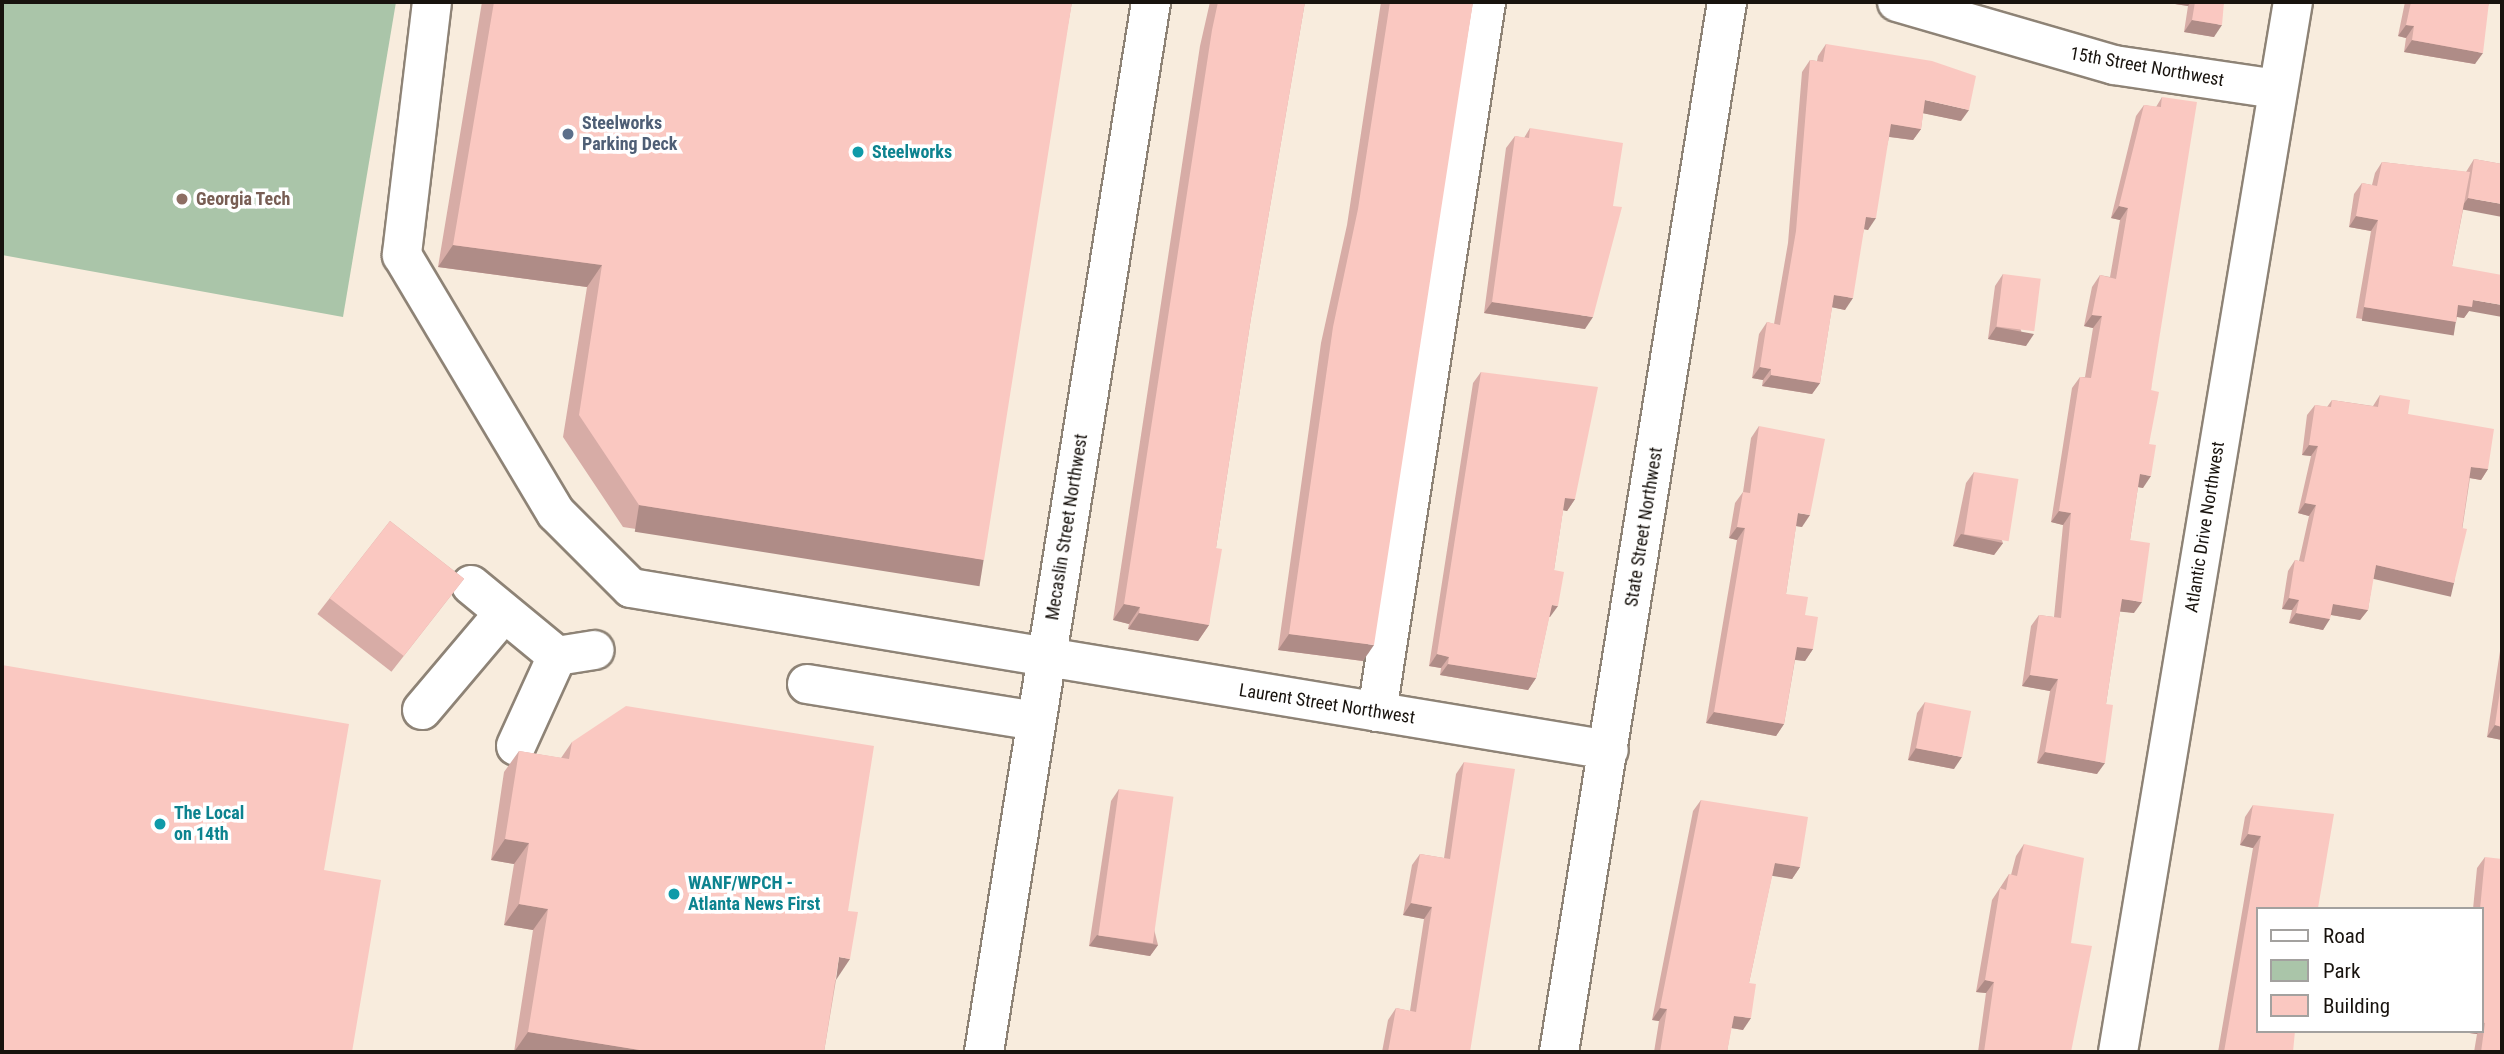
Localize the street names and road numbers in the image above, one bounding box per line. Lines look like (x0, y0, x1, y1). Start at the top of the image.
street label: 15th Street Northwest (2068, 43, 2226, 91)
street label: Mecaslin Street Northwest (1042, 432, 1092, 622)
street label: Atlantic Drive Northwest (2181, 440, 2229, 614)
street label: State Street Northwest (1621, 446, 1667, 608)
street label: Laurent Street Northwest (1237, 679, 1417, 729)

